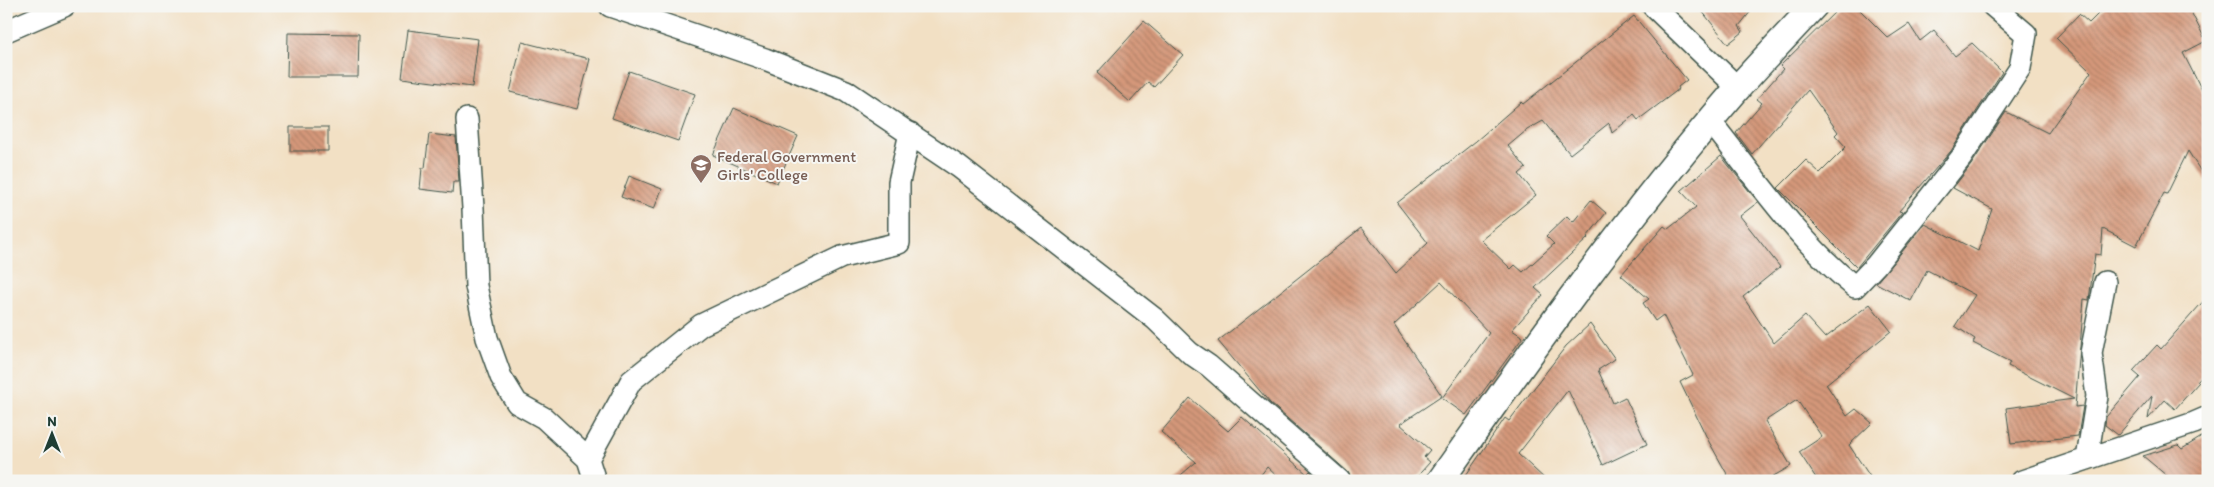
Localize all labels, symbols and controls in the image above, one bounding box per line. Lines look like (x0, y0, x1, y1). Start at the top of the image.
place label: Federal Government Girls' College (717, 147, 856, 184)
school or university icon: Federal Government Girls' College (689, 153, 713, 184)
north arrow (28, 410, 78, 460)
text: N (47, 413, 57, 430)

